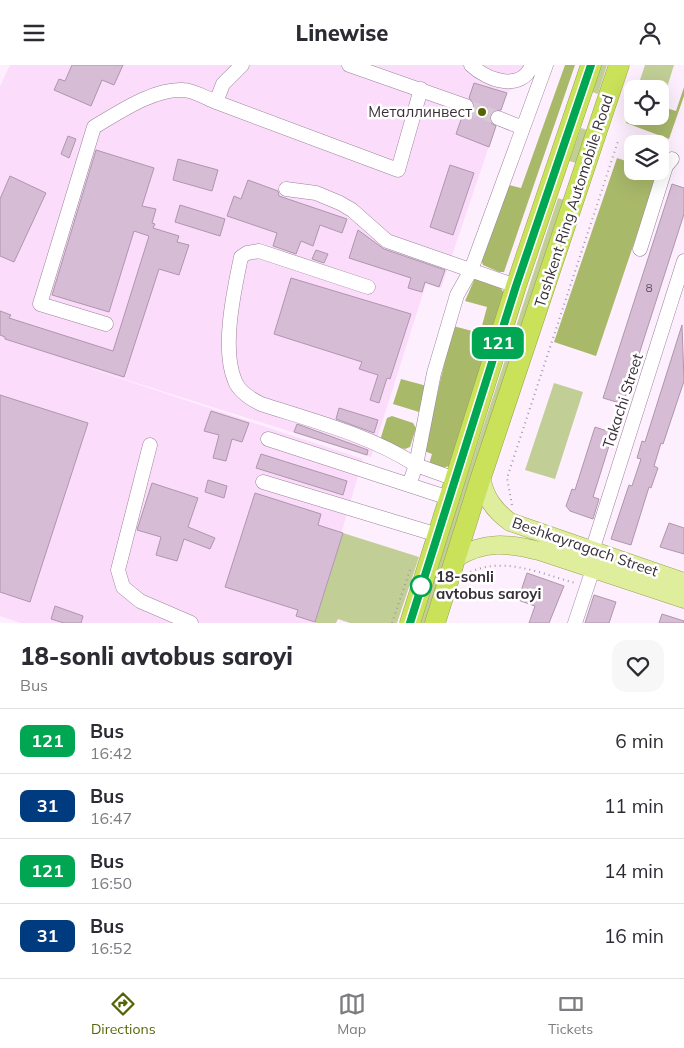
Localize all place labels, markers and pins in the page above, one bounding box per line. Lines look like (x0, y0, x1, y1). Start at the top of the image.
place label: Металлинвест (368, 102, 472, 121)
marker: Металлинвест (476, 106, 488, 118)
place label: 18-sonli avtobus saroyi (436, 567, 541, 603)
marker: 18-sonli avtobus saroyi (410, 575, 432, 597)

